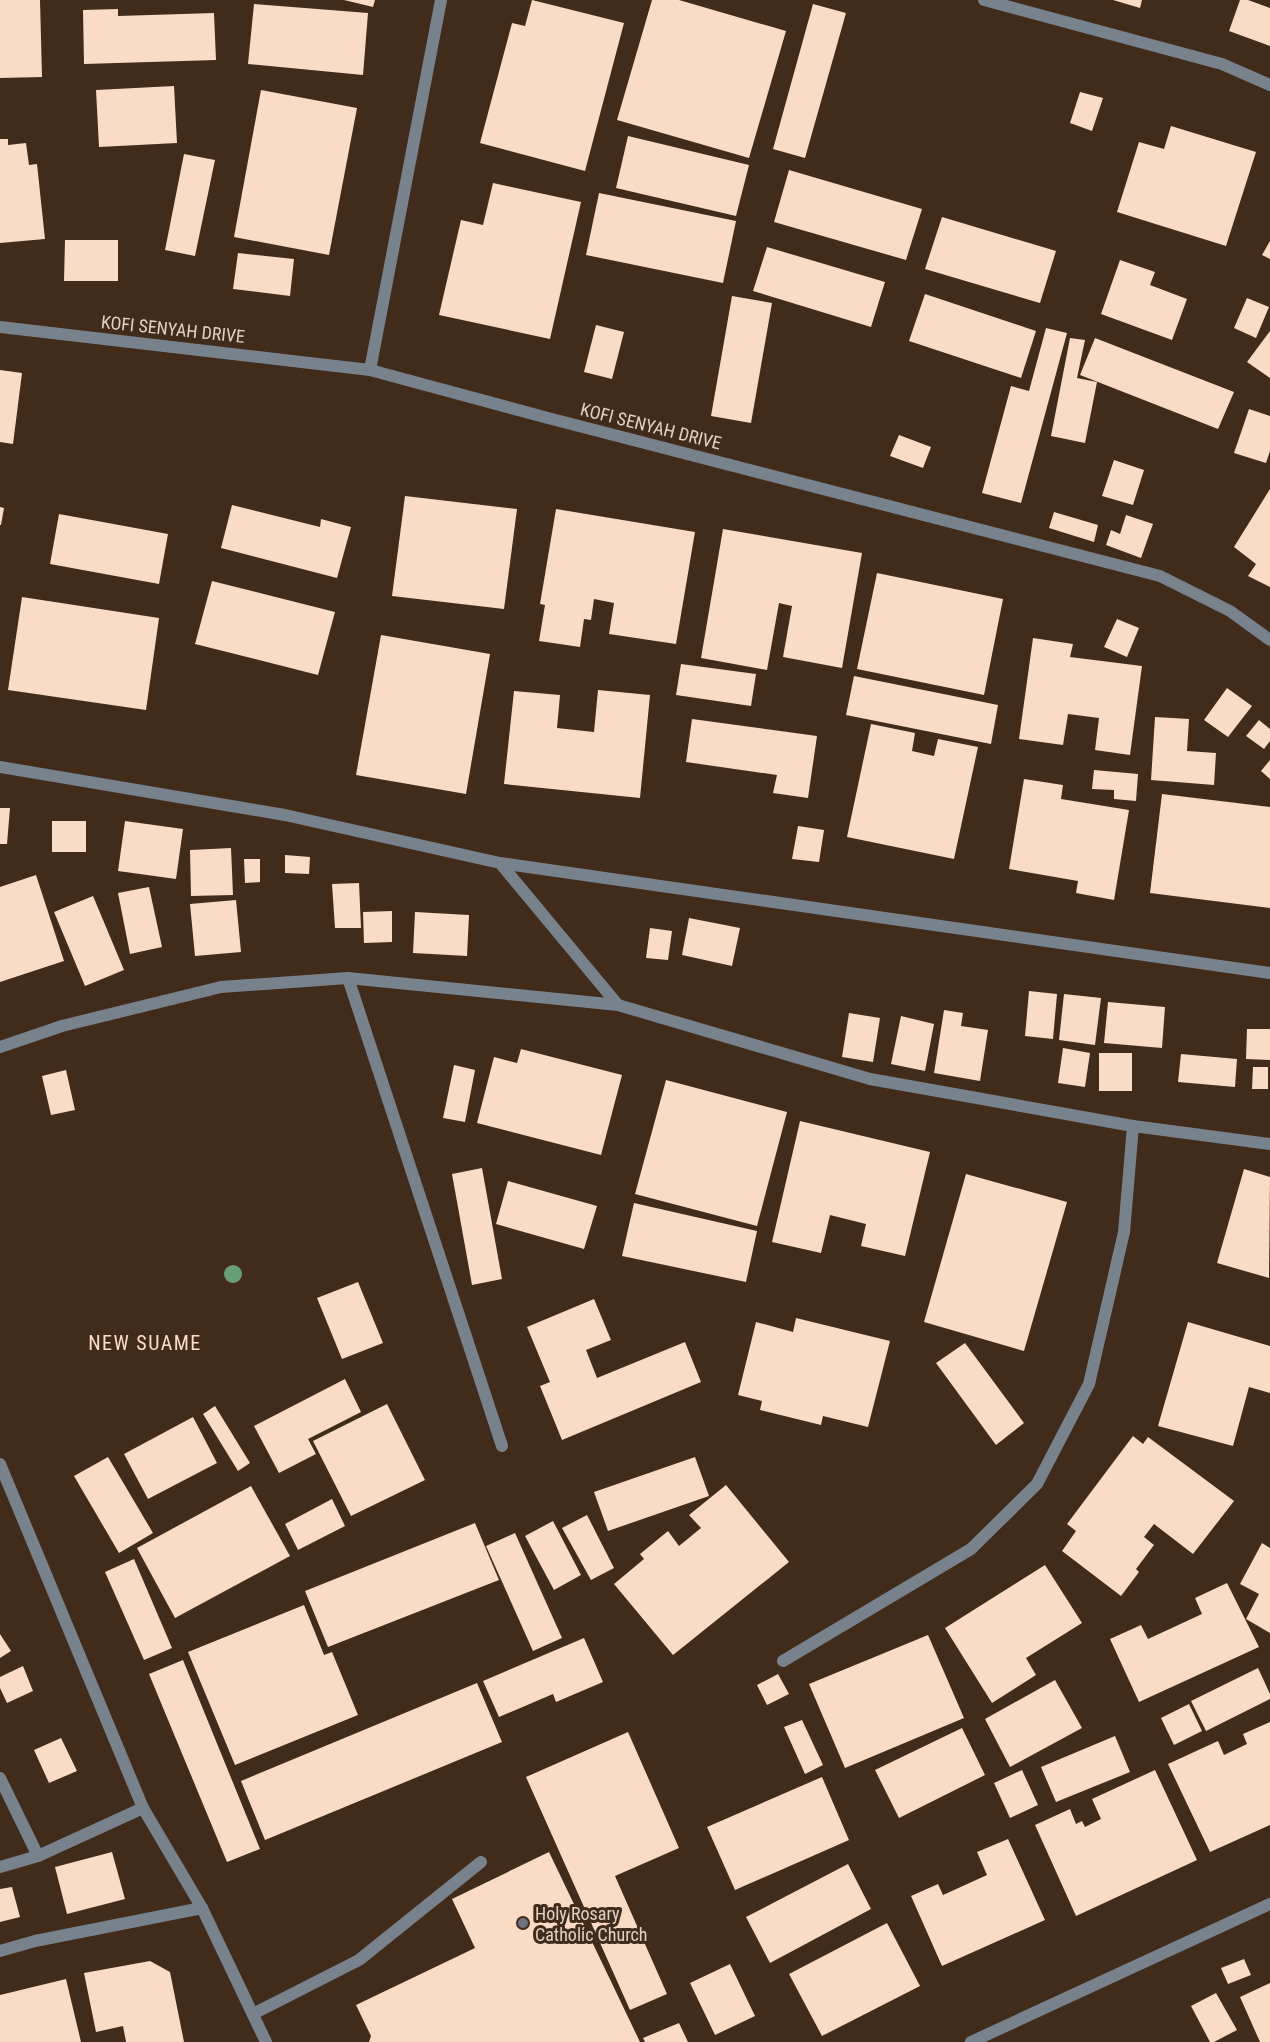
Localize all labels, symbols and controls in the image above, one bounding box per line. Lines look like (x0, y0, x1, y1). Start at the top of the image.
street label: KOFI SENYAH DRIVE (100, 311, 246, 347)
street label: KOFI SENYAH DRIVE (578, 398, 724, 454)
district label: NEW SUAME (88, 1331, 202, 1355)
place label: Holy Rosary Catholic Church (535, 1903, 648, 1945)
marker: Holy Rosary Catholic Church (516, 1916, 530, 1930)

